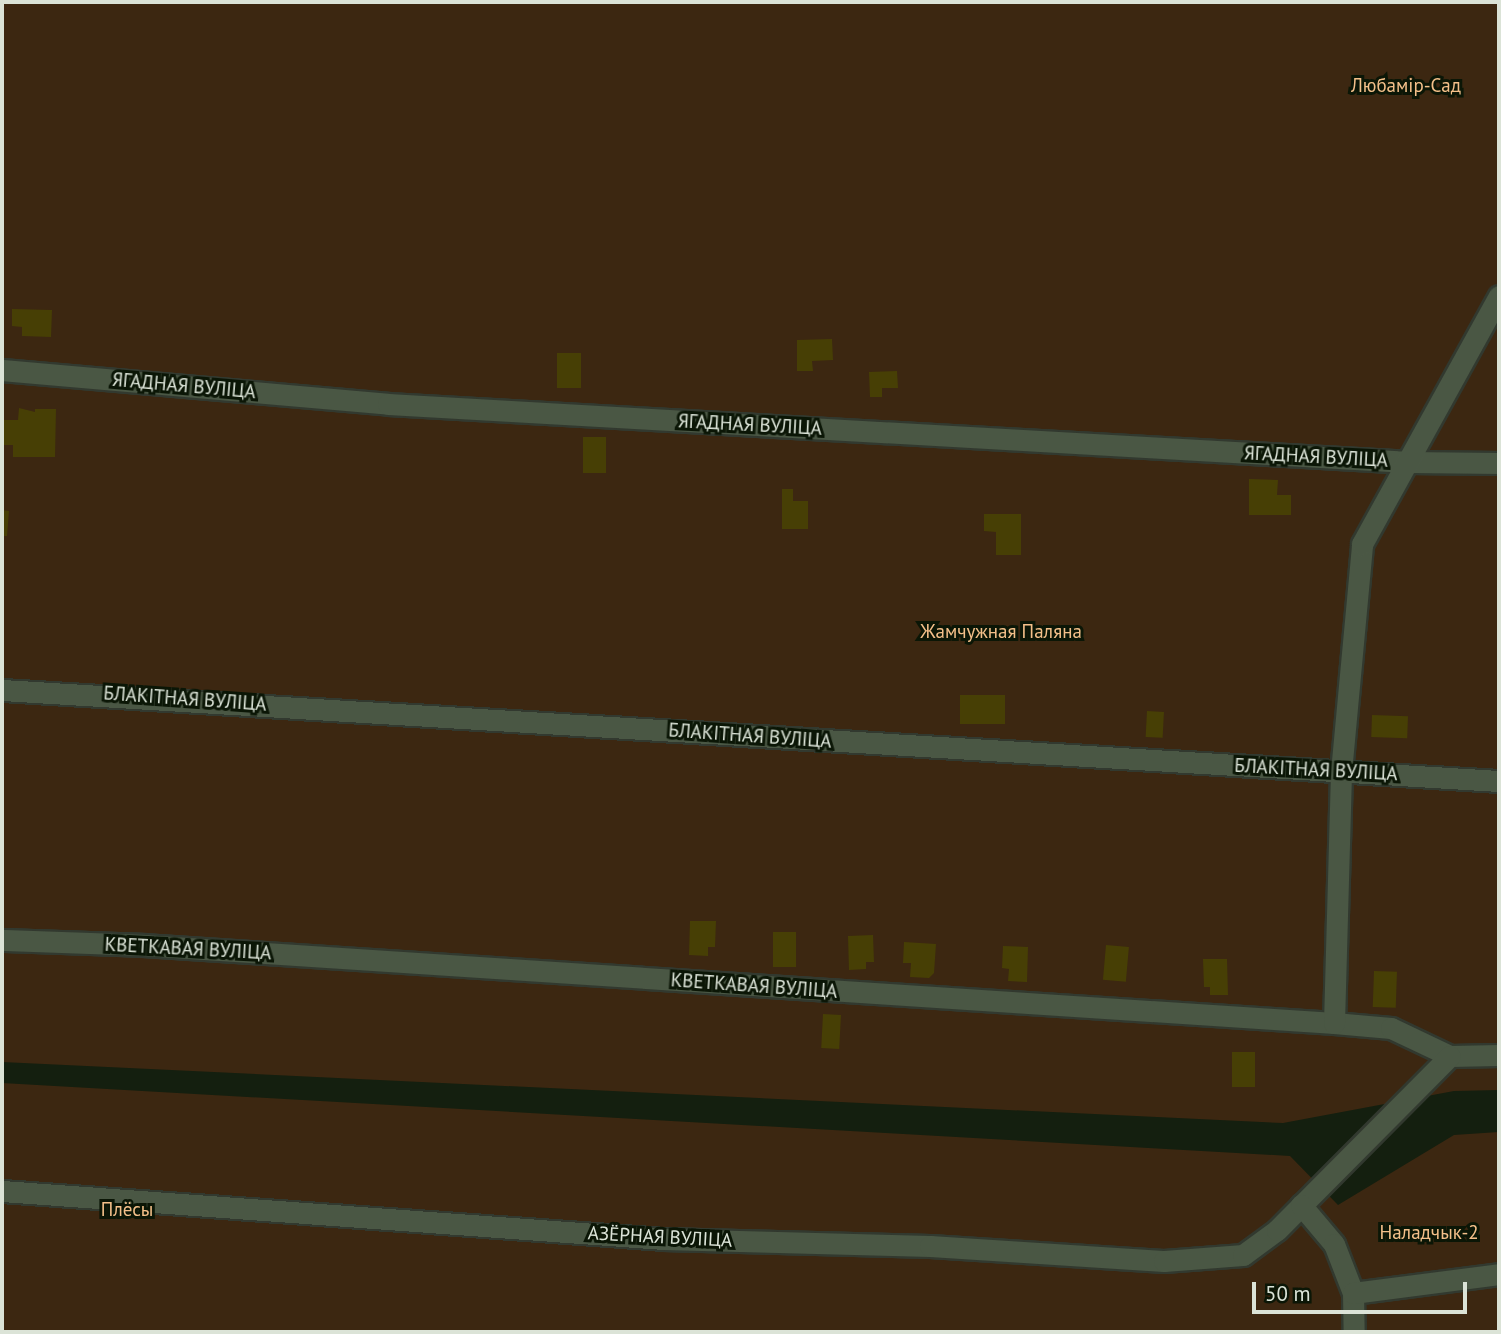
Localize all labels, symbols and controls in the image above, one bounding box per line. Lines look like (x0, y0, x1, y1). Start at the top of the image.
park label: Любамір-Сад (1351, 75, 1461, 97)
street label: ЯГАДНАЯ ВУЛІЦА (111, 368, 257, 404)
street label: ЯГАДНАЯ ВУЛІЦА (678, 410, 822, 440)
street label: ЯГАДНАЯ ВУЛІЦА (1244, 442, 1388, 472)
park label: Жамчужная Паляна (920, 621, 1082, 643)
street label: БЛАКІТНАЯ ВУЛІЦА (103, 682, 267, 716)
street label: БЛАКІТНАЯ ВУЛІЦА (668, 719, 832, 753)
street label: БЛАКІТНАЯ ВУЛІЦА (1234, 754, 1398, 786)
street label: КВЕТКАВАЯ ВУЛІЦА (104, 933, 272, 965)
street label: КВЕТКАВАЯ ВУЛІЦА (670, 969, 838, 1003)
park label: Плёсы (101, 1199, 153, 1221)
street label: АЗЁРНАЯ ВУЛІЦА (587, 1222, 733, 1252)
park label: Наладчык-2 (1379, 1222, 1479, 1244)
scale bar (1256, 1268, 1471, 1312)
text: 50 m (1265, 1280, 1311, 1307)

